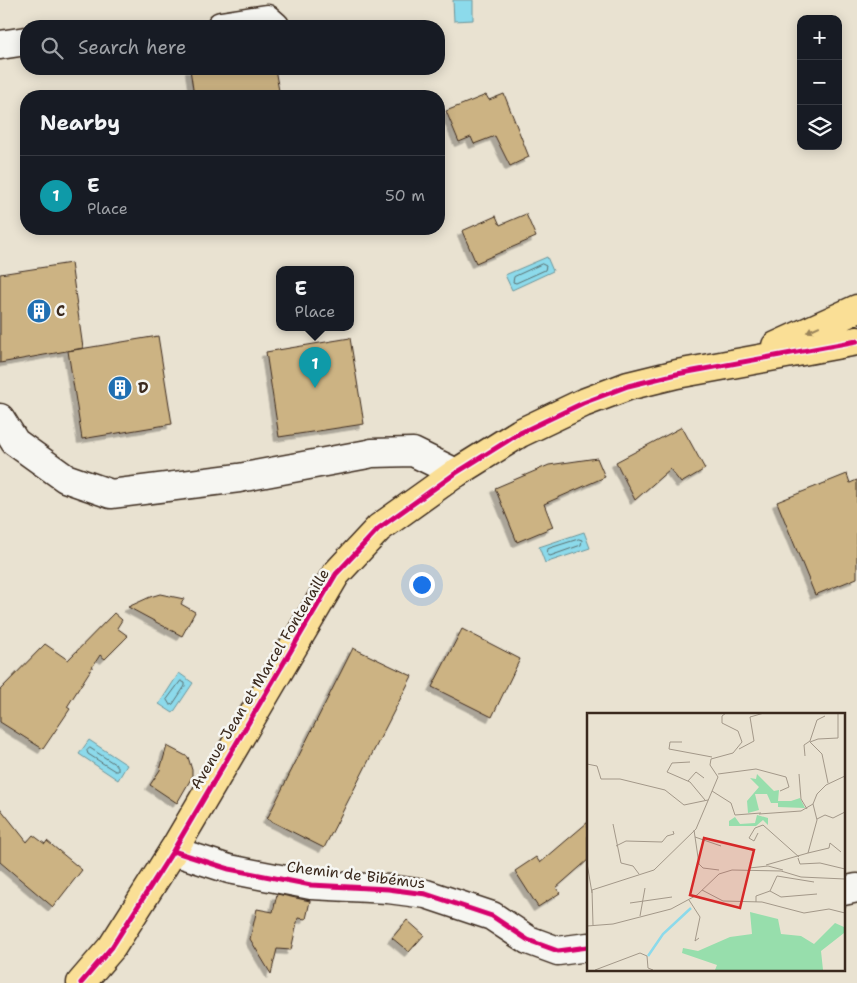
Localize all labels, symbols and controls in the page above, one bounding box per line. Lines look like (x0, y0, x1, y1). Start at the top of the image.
map controls (797, 15, 842, 150)
button: + (797, 15, 842, 60)
search box (20, 20, 445, 75)
icon: search (38, 34, 66, 62)
text: Search here (78, 35, 187, 60)
button: − (797, 60, 842, 105)
button: layers (797, 105, 842, 150)
text: Nearby (40, 109, 120, 137)
text: E (87, 173, 100, 198)
text: 1 (52, 185, 60, 206)
text: 50 m (385, 185, 425, 206)
text: Place (87, 198, 128, 219)
popup (276, 266, 354, 331)
text: E (295, 276, 307, 301)
building icon: C (26, 298, 52, 324)
place label: C (56, 301, 65, 321)
text: Place (295, 301, 335, 322)
one-way arrow (806, 325, 820, 333)
pin: 1 (299, 347, 331, 388)
building icon: D (107, 375, 133, 401)
place label: D (138, 378, 149, 398)
street label: Avenue Jean et Marcel Fontenaille (186, 565, 334, 793)
your location (409, 572, 435, 598)
inset map (587, 713, 844, 970)
street label: Chemin de Bibémus (286, 857, 426, 893)

